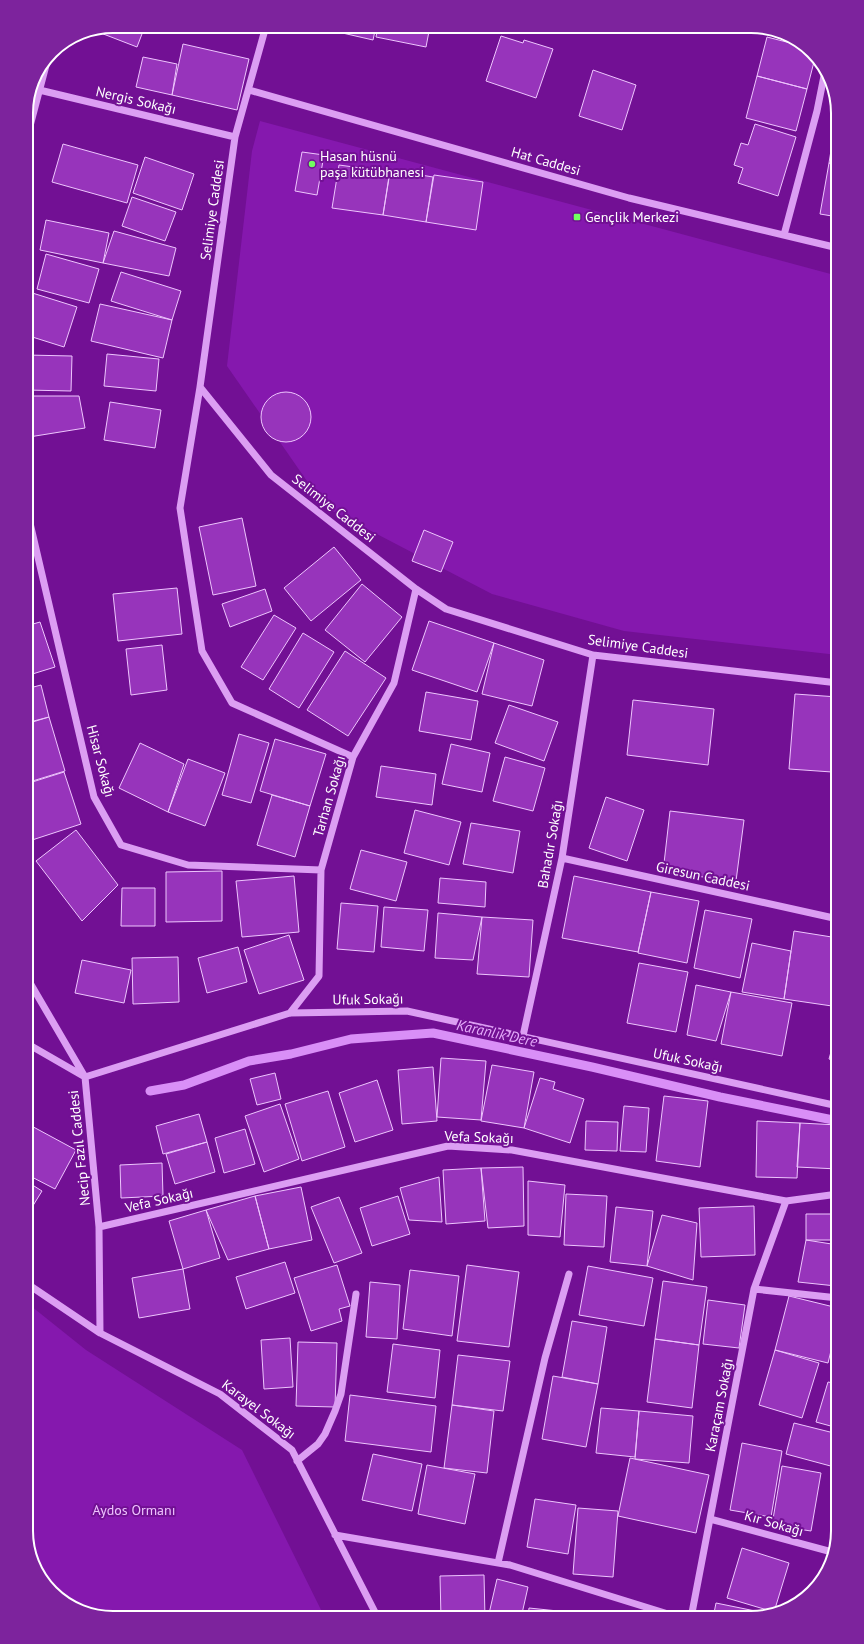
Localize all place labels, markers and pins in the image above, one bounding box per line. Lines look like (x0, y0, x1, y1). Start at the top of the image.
place label: Hasan hüsnü paşa kütübhanesi (320, 147, 424, 181)
marker: Hasan hüsnü paşa kütübhanesi (307, 159, 317, 169)
place label: Gençlik Merkezi (585, 208, 679, 226)
marker: Gençlik Merkezi (572, 212, 582, 222)

